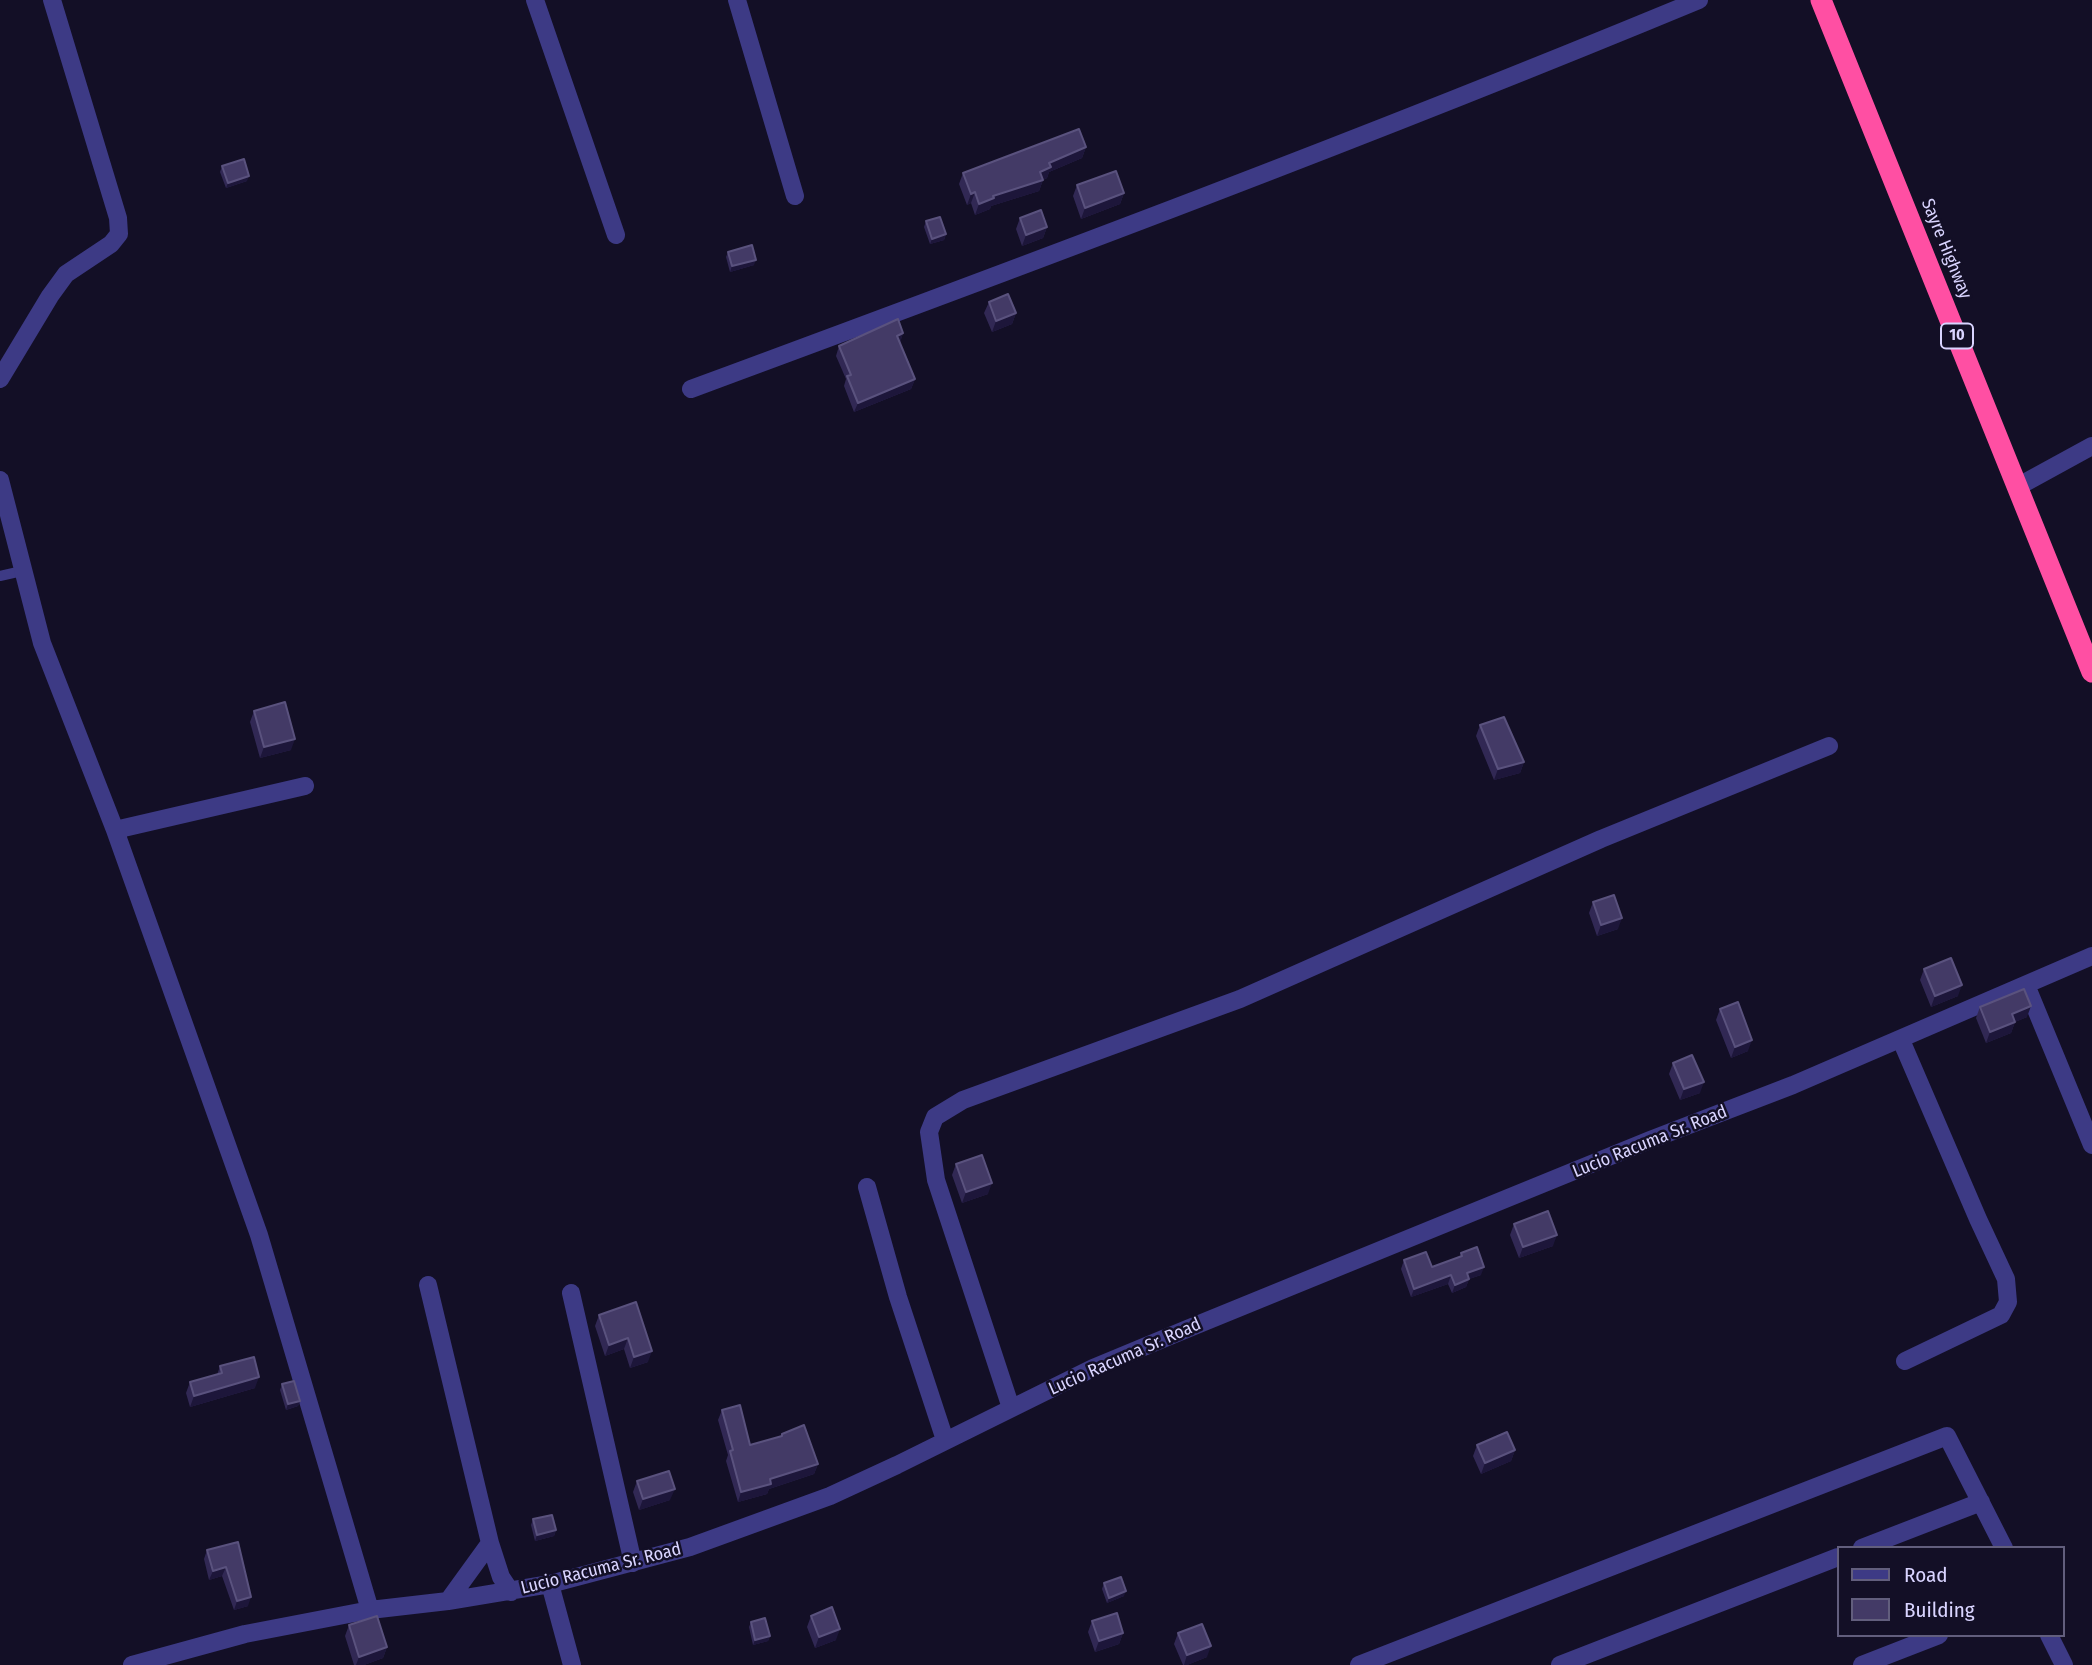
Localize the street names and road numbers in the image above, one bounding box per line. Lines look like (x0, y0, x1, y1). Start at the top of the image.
street label: Sayre Highway (1916, 196, 1976, 302)
road number: 10 (1941, 324, 1973, 348)
street label: Lucio Racuma Sr. Road (1570, 1101, 1730, 1183)
street label: Lucio Racuma Sr. Road (1045, 1314, 1205, 1400)
street label: Lucio Racuma Sr. Road (519, 1539, 683, 1599)

